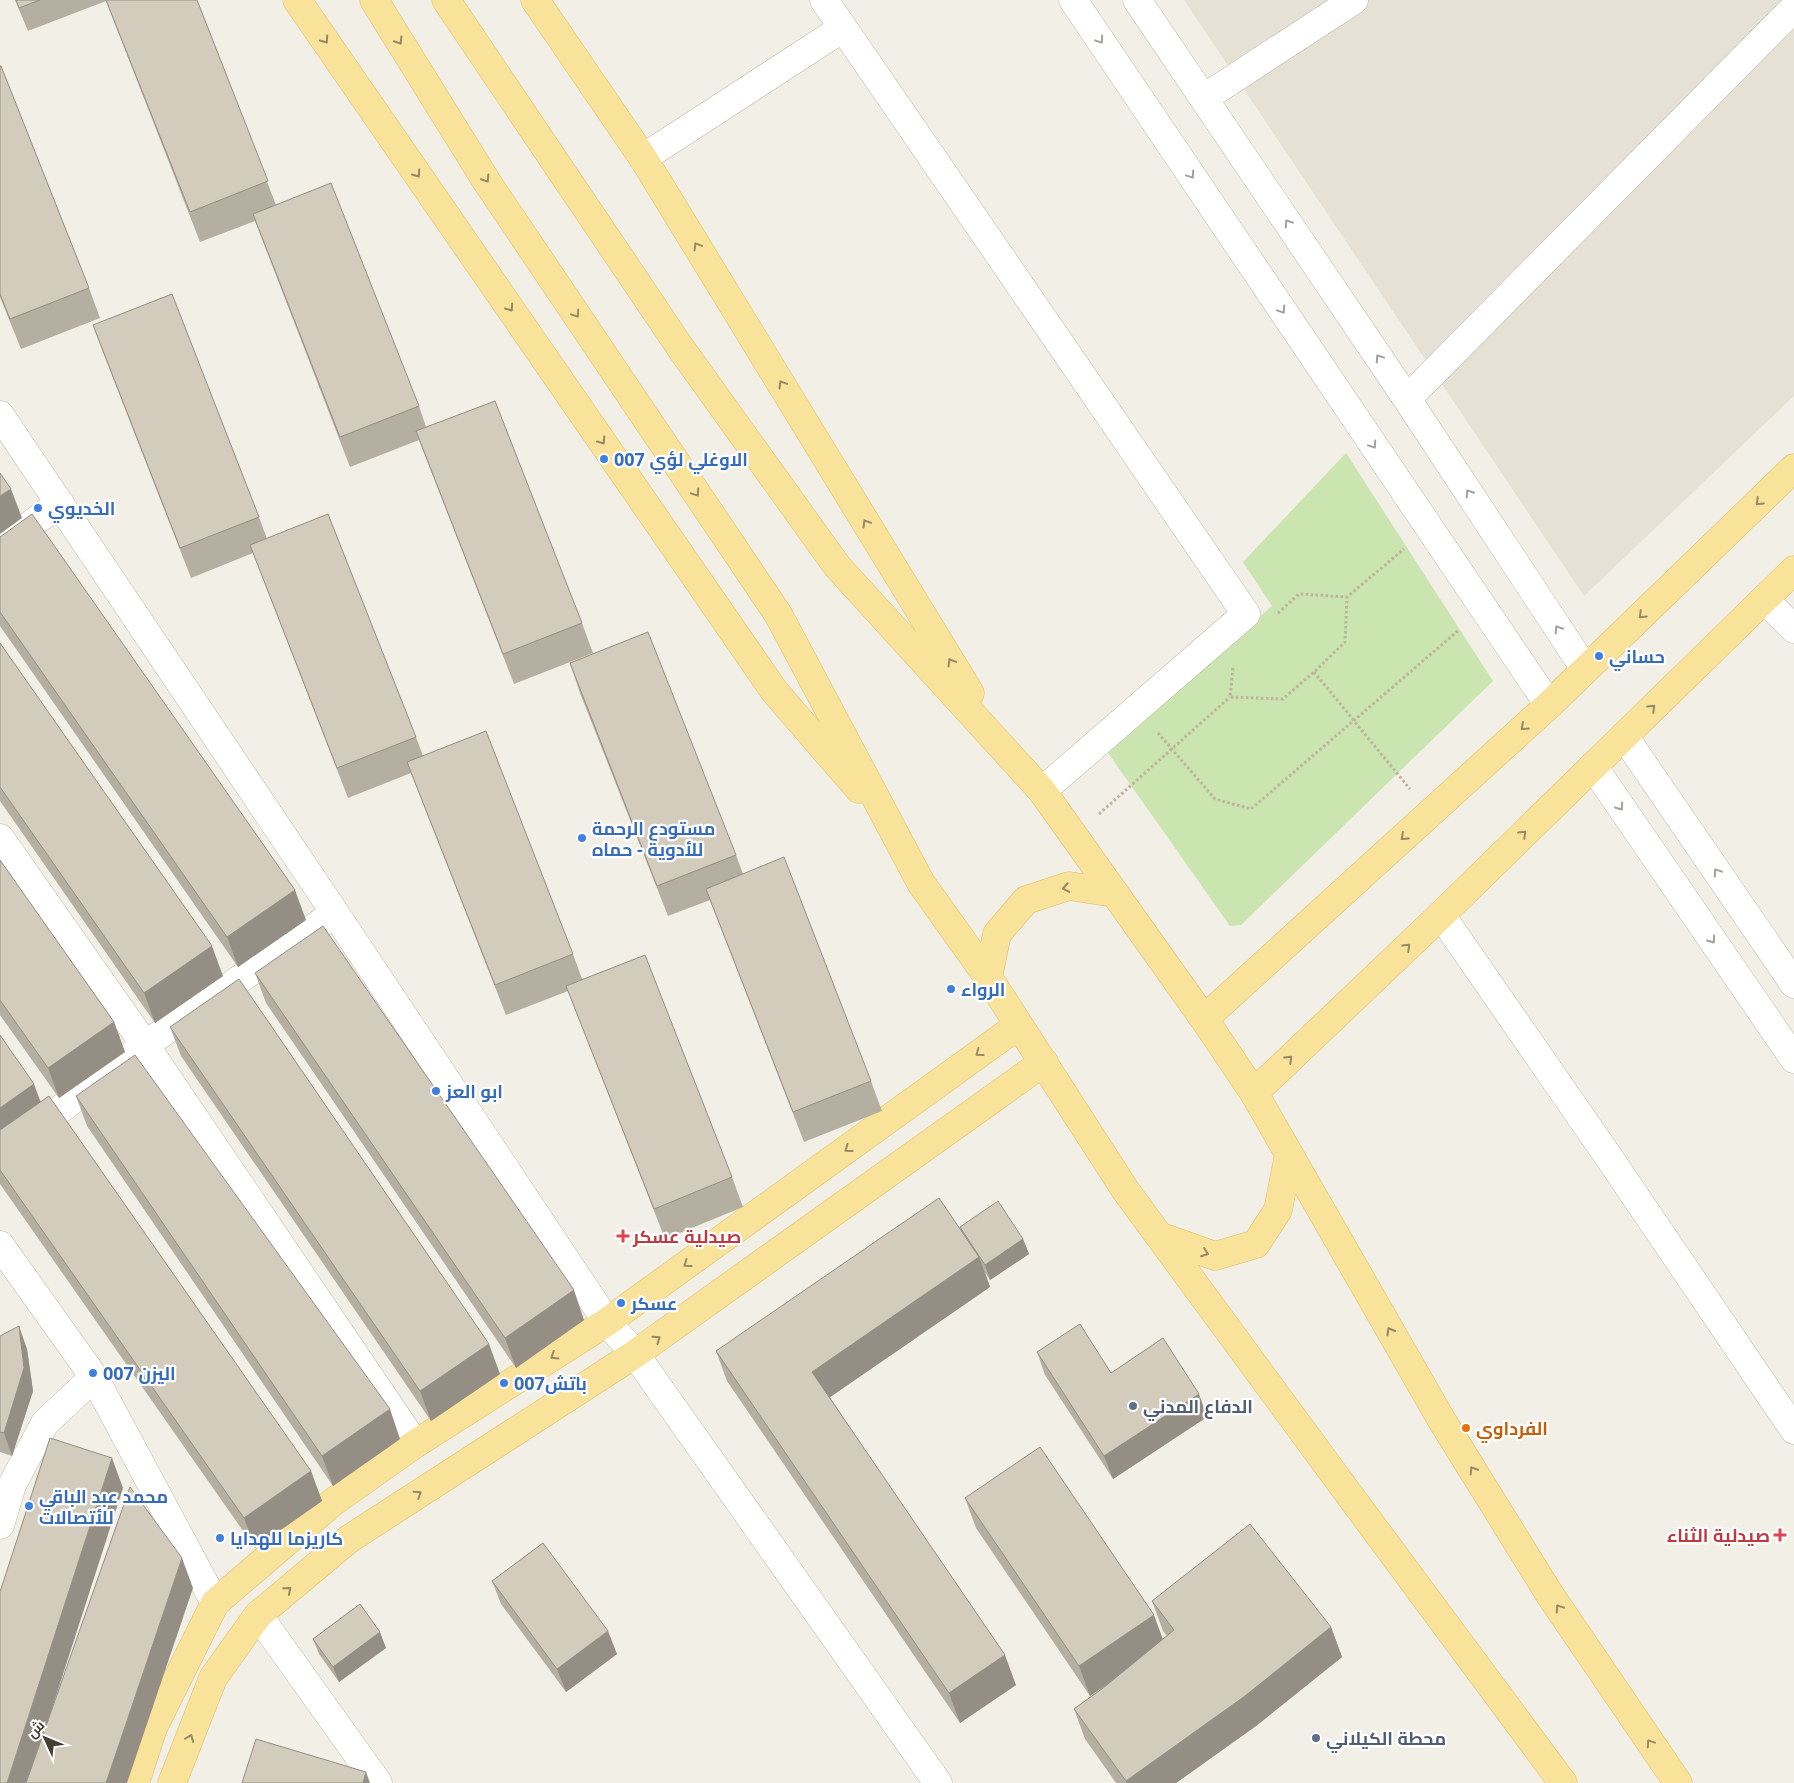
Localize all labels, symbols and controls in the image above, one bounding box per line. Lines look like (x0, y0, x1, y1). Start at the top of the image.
one-way arrow (319, 34, 328, 44)
one-way arrow (1094, 35, 1104, 44)
one-way arrow (393, 36, 403, 45)
one-way arrow (411, 168, 420, 178)
one-way arrow (1185, 169, 1194, 179)
one-way arrow (479, 174, 489, 183)
one-way arrow (1285, 219, 1294, 229)
one-way arrow (693, 242, 703, 251)
one-way arrow (503, 303, 513, 312)
one-way arrow (1276, 304, 1285, 314)
one-way arrow (570, 308, 579, 318)
one-way arrow (1376, 354, 1385, 363)
one-way arrow (778, 381, 788, 390)
one-way arrow (596, 436, 605, 445)
one-way arrow (1367, 439, 1376, 448)
place label: الاوغلي لؤي 007 (614, 447, 748, 475)
marker: الاوغلي لؤي 007 (598, 453, 610, 465)
one-way arrow (690, 487, 699, 496)
one-way arrow (1466, 489, 1475, 499)
place label: الخديوي (48, 496, 115, 523)
one-way arrow (1756, 496, 1765, 505)
marker: الخديوي (32, 502, 44, 514)
one-way arrow (863, 519, 873, 528)
one-way arrow (1638, 609, 1647, 618)
one-way arrow (1555, 625, 1564, 634)
place label: حساني (1609, 644, 1665, 672)
marker: حساني (1593, 650, 1605, 662)
one-way arrow (948, 658, 957, 667)
one-way arrow (1646, 705, 1655, 714)
one-way arrow (1521, 721, 1530, 730)
one-way arrow (1614, 801, 1623, 810)
place label: مستودع الرحمة للأدوية - حماه (592, 816, 715, 861)
one-way arrow (1401, 831, 1410, 840)
one-way arrow (1518, 831, 1527, 840)
marker: مستودع الرحمة للأدوية - حماه (576, 832, 588, 844)
one-way arrow (1714, 868, 1723, 878)
one-way arrow (1062, 883, 1071, 893)
one-way arrow (1706, 935, 1716, 944)
one-way arrow (1401, 944, 1410, 953)
place label: الرواء (961, 977, 1005, 1001)
marker: الرواء (945, 983, 957, 995)
one-way arrow (976, 1048, 985, 1056)
one-way arrow (1284, 1056, 1293, 1065)
place label: ابو العز (445, 1079, 503, 1103)
marker: ابو العز (430, 1085, 442, 1097)
one-way arrow (844, 1143, 854, 1152)
place label: صيدلية عسكر (632, 1224, 741, 1248)
marker: صيدلية عسكر (617, 1230, 629, 1242)
one-way arrow (1200, 1247, 1209, 1257)
one-way arrow (683, 1258, 693, 1267)
place label: عسكر (630, 1291, 677, 1315)
marker: عسكر (615, 1297, 627, 1309)
one-way arrow (1387, 1327, 1397, 1336)
one-way arrow (651, 1336, 661, 1345)
one-way arrow (550, 1350, 559, 1360)
place label: اليزن 007 (103, 1361, 176, 1385)
marker: اليزن 007 (87, 1367, 99, 1379)
place label: باتش007 (514, 1371, 587, 1395)
marker: باتش007 (498, 1377, 510, 1389)
place label: الدفاع المدني (1143, 1394, 1253, 1422)
marker: الدفاع المدني (1127, 1400, 1139, 1412)
place label: الفرداوي (1476, 1416, 1548, 1443)
marker: الفرداوي (1460, 1422, 1472, 1434)
one-way arrow (1470, 1467, 1480, 1476)
place label: محمد عبد الباقي للأتصالات (39, 1484, 168, 1529)
one-way arrow (413, 1491, 422, 1500)
marker: محمد عبد الباقي للأتصالات (23, 1500, 35, 1512)
place label: صيدلية الثناء (1667, 1523, 1770, 1547)
place label: كاريزما للهدايا (230, 1526, 343, 1550)
marker: صيدلية الثناء (1774, 1529, 1786, 1541)
marker: كاريزما للهدايا (214, 1532, 226, 1544)
one-way arrow (282, 1587, 291, 1596)
one-way arrow (1556, 1605, 1565, 1614)
north arrow (20, 1713, 70, 1763)
text: ش (22, 1716, 48, 1742)
place label: محطة الكيلاني (1326, 1726, 1446, 1754)
marker: محطة الكيلاني (1310, 1732, 1322, 1744)
one-way arrow (184, 1734, 194, 1742)
one-way arrow (1647, 1739, 1656, 1748)

